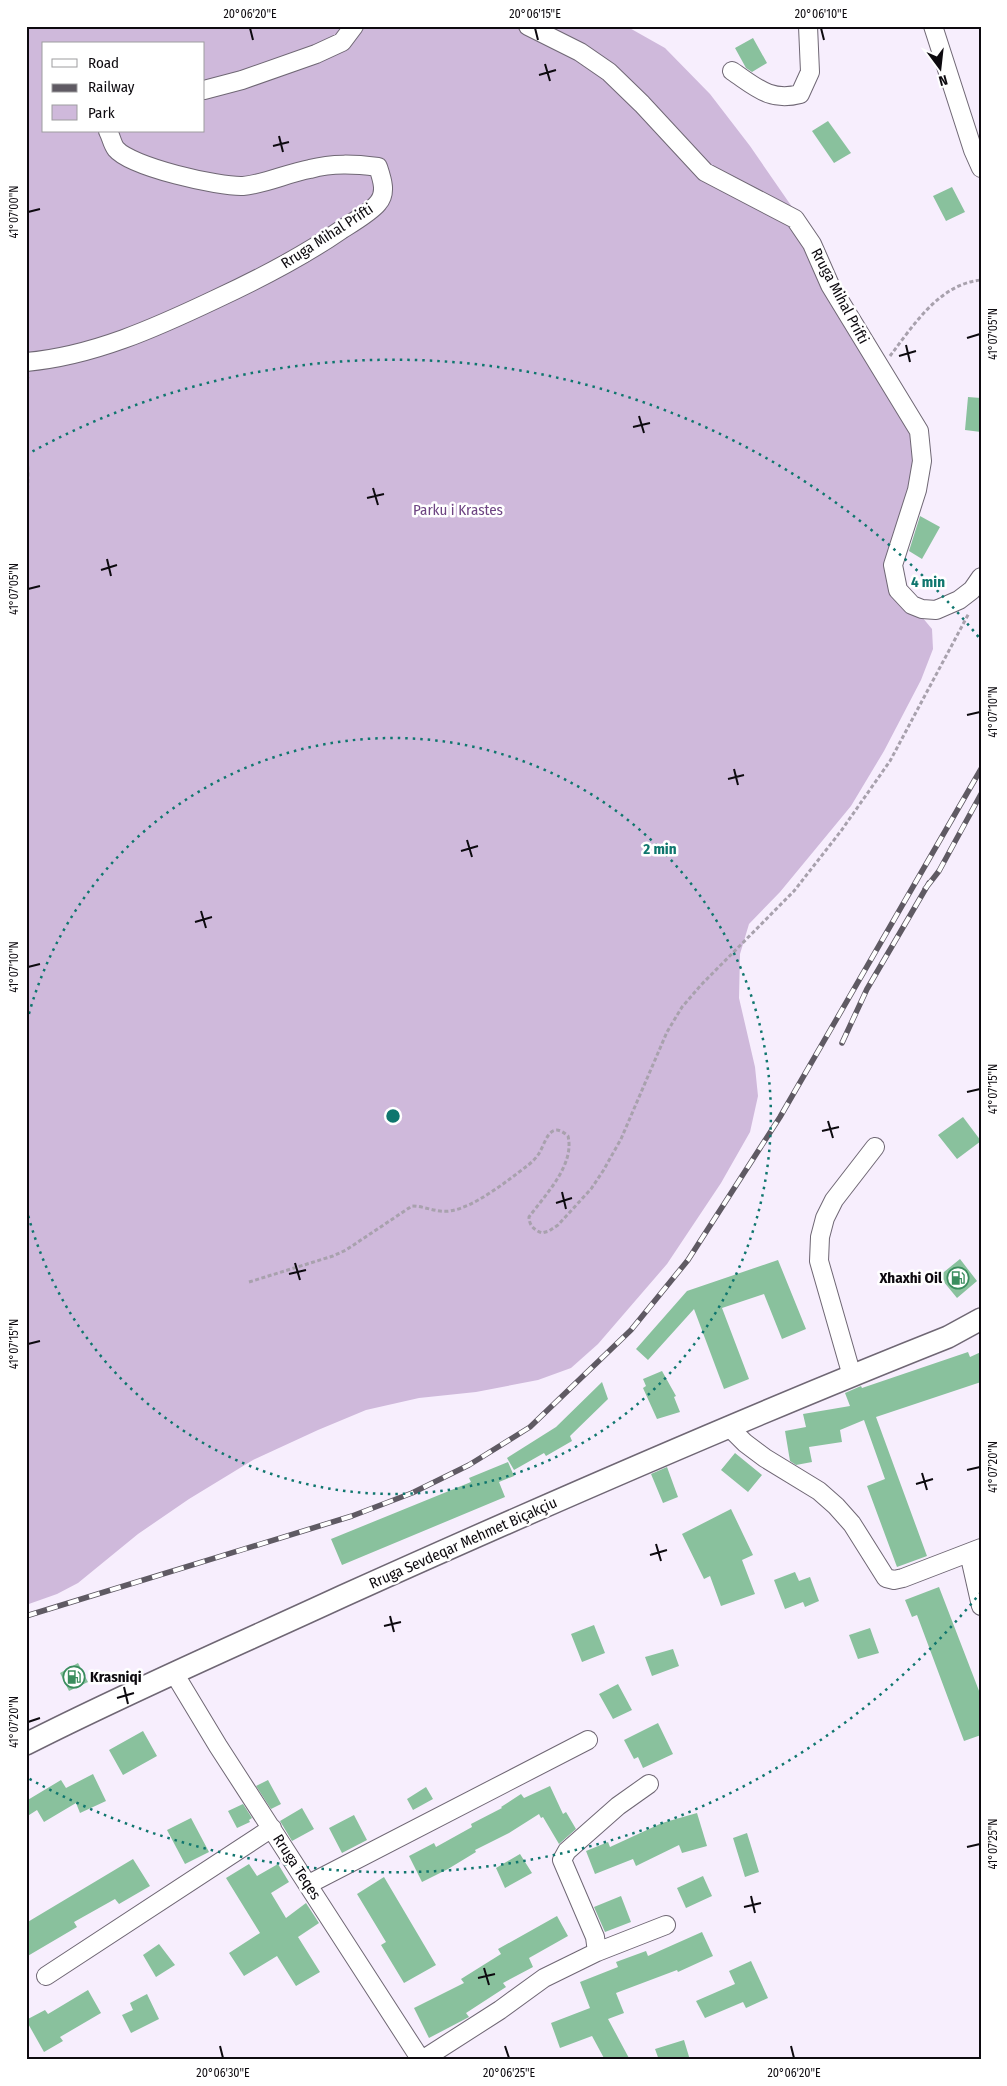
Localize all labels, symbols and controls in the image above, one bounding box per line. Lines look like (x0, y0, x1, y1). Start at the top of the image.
text: 20°06'20"E (223, 7, 277, 21)
text: 20°06'15"E (509, 7, 561, 21)
text: 20°06'10"E (795, 7, 848, 21)
legend (42, 42, 205, 132)
north arrow (914, 42, 964, 92)
text: Road (88, 54, 119, 72)
text: N (937, 71, 949, 89)
text: Railway (88, 78, 135, 96)
text: Park (88, 104, 115, 122)
text: 41°07'00"N (7, 186, 21, 238)
street label: Rruga Mihal Prifti (278, 200, 376, 272)
street label: Rruga Mihal Prifti (807, 245, 873, 347)
text: 41°07'05"N (986, 308, 1000, 360)
park label: Parku i Krastes (413, 501, 503, 519)
text: 41°07'05"N (7, 563, 21, 615)
text: 4 min (911, 573, 945, 591)
text: 41°07'10"N (986, 686, 1000, 738)
text: 2 min (642, 840, 677, 858)
text: 41°07'10"N (7, 941, 21, 993)
text: 41°07'15"N (986, 1064, 1000, 1114)
centre of rings (384, 1107, 402, 1125)
fuel station icon: Xhaxhi Oil (946, 1266, 970, 1290)
place label: Xhaxhi Oil (878, 1269, 943, 1287)
text: 41°07'15"N (7, 1319, 21, 1369)
text: 41°07'20"N (986, 1441, 1000, 1493)
street label: Rruga Sevdeqar Mehmet Biçakçiu (366, 1493, 560, 1593)
fuel station icon: Krasniqi (62, 1665, 86, 1689)
place label: Krasniqi (90, 1668, 142, 1686)
text: 41°07'20"N (7, 1696, 21, 1748)
text: 41°07'25"N (986, 1818, 1000, 1870)
street label: Rruga Teqes (269, 1831, 325, 1903)
text: 20°06'30"E (196, 2066, 250, 2080)
text: 20°06'25"E (483, 2066, 535, 2080)
text: 20°06'20"E (767, 2066, 821, 2080)

